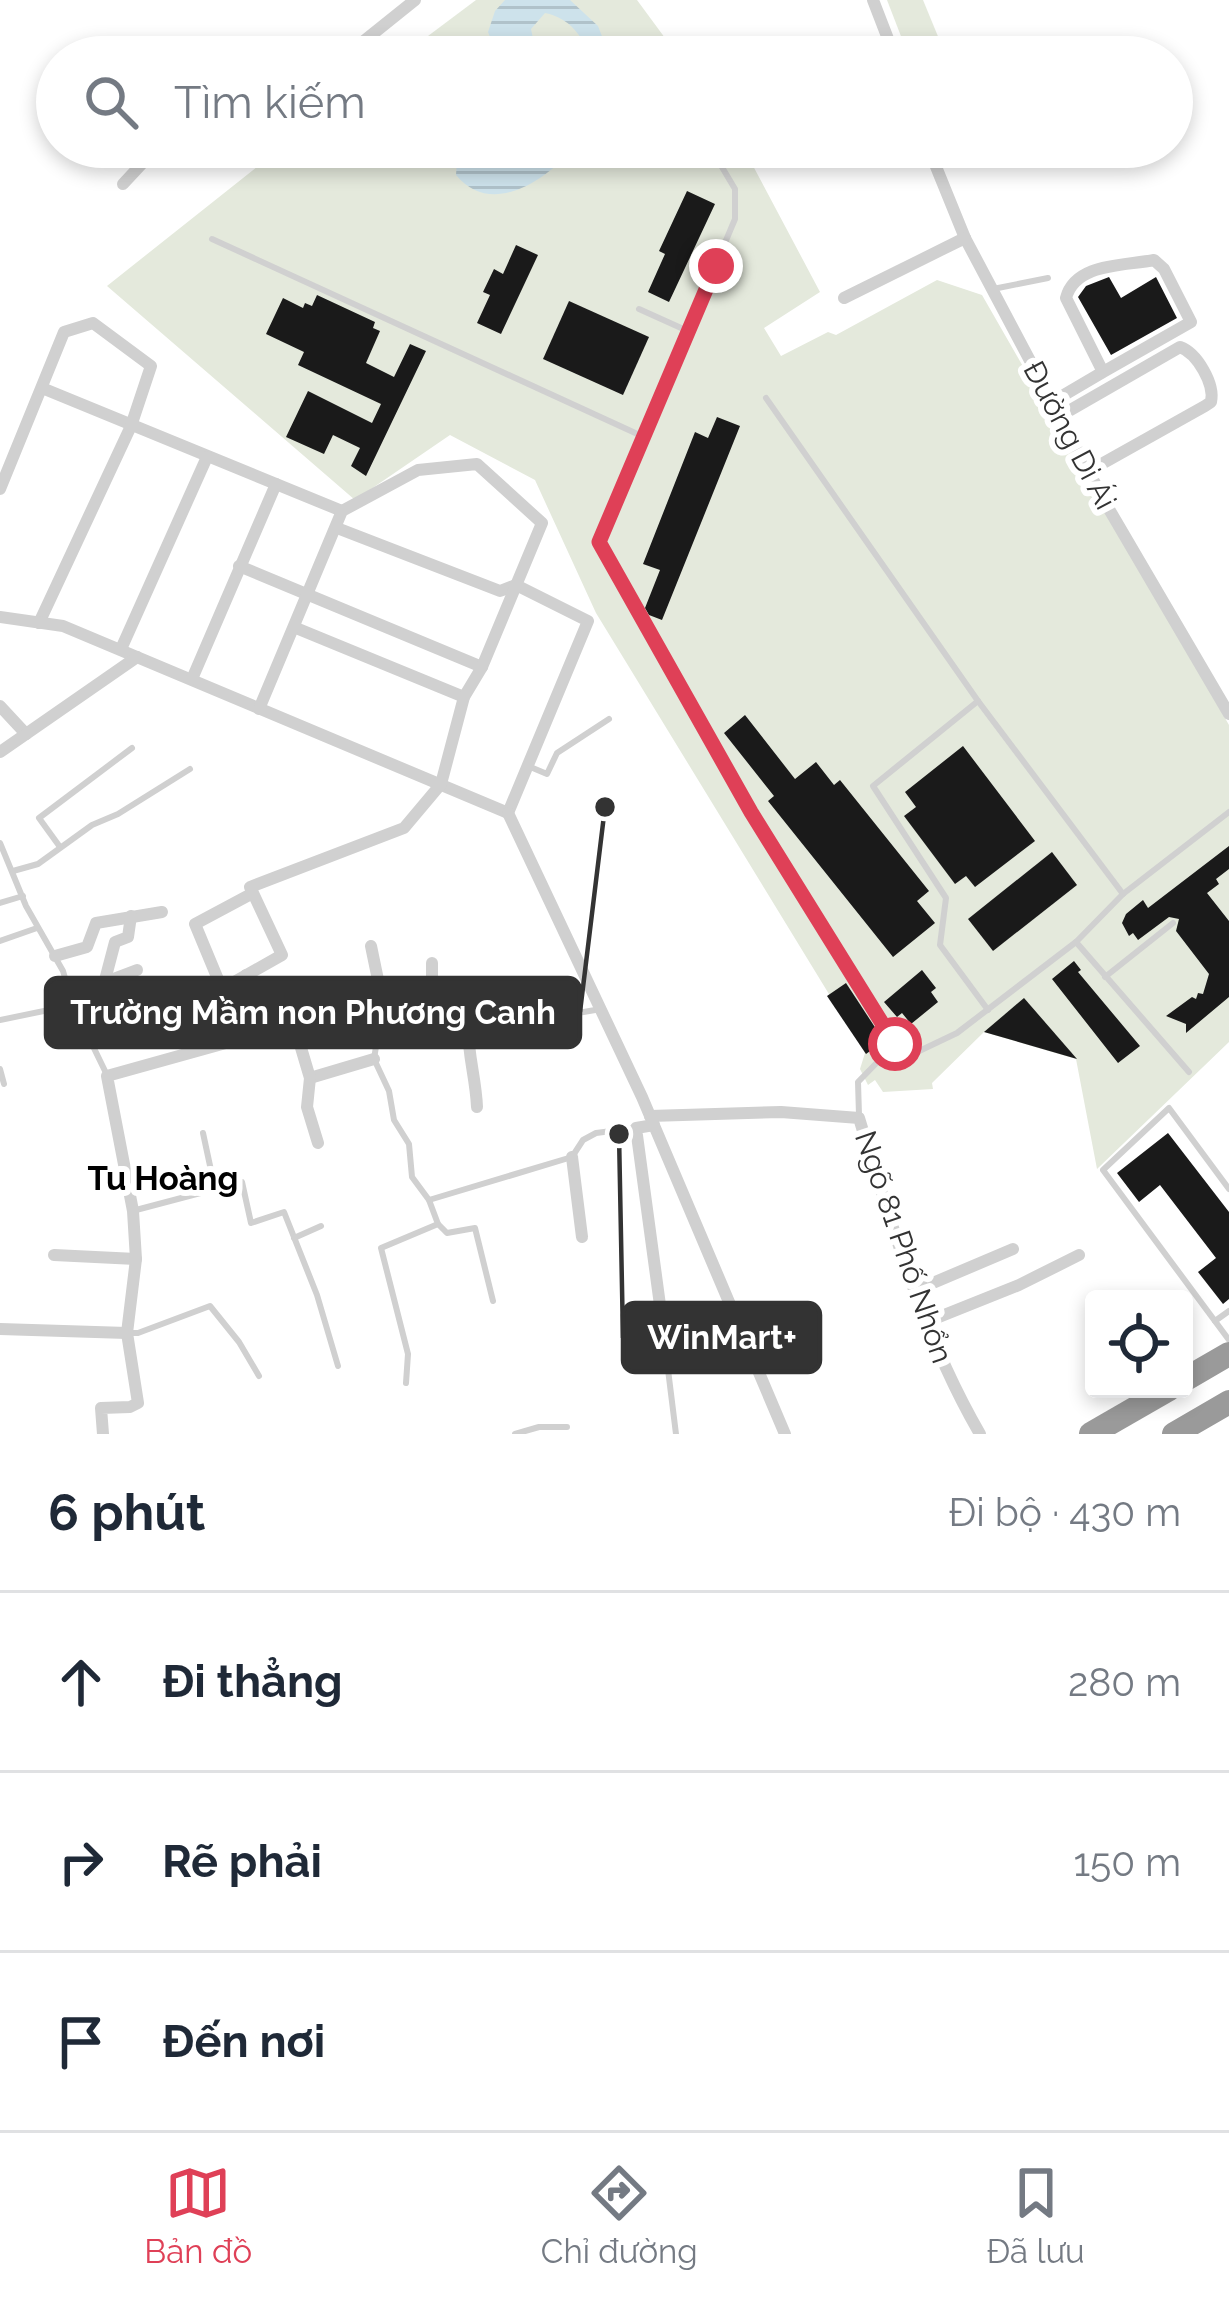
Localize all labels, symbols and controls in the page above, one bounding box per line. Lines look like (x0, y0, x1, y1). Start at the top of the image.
search box (36, 36, 1193, 168)
icon: search (78, 69, 144, 135)
text: Tìm kiếm (174, 76, 366, 129)
route end (689, 239, 743, 293)
street label: Đường Di Ái (1016, 355, 1124, 515)
callout: Trường Mầm non Phương Canh (46, 978, 580, 1047)
text: Trường Mầm non Phương Canh (70, 993, 556, 1032)
route start (868, 1017, 922, 1071)
street label: Ngõ 81 Phố Nhổn (848, 1126, 960, 1368)
district label: Tu Hoàng (88, 1159, 238, 1198)
map controls (1085, 1290, 1193, 1398)
button: locate (1085, 1290, 1193, 1398)
callout: WinMart+ (623, 1303, 820, 1372)
text: WinMart+ (647, 1318, 797, 1357)
text: 6 phút (48, 1482, 205, 1542)
text: Đi bộ · 430 m (948, 1489, 1181, 1535)
icon: ahead (48, 1649, 114, 1715)
text: Đi thẳng (162, 1655, 343, 1708)
text: 280 m (1068, 1659, 1181, 1705)
icon: right (48, 1829, 114, 1895)
text: Rẽ phải (162, 1835, 322, 1888)
text: 150 m (1073, 1839, 1181, 1885)
icon: arrive (48, 2009, 114, 2075)
text: Đến nơi (162, 2015, 325, 2068)
tab: Bản đồ (144, 2160, 252, 2271)
tab: Chỉ đường (541, 2160, 698, 2271)
tab: Đã lưu (986, 2160, 1085, 2271)

